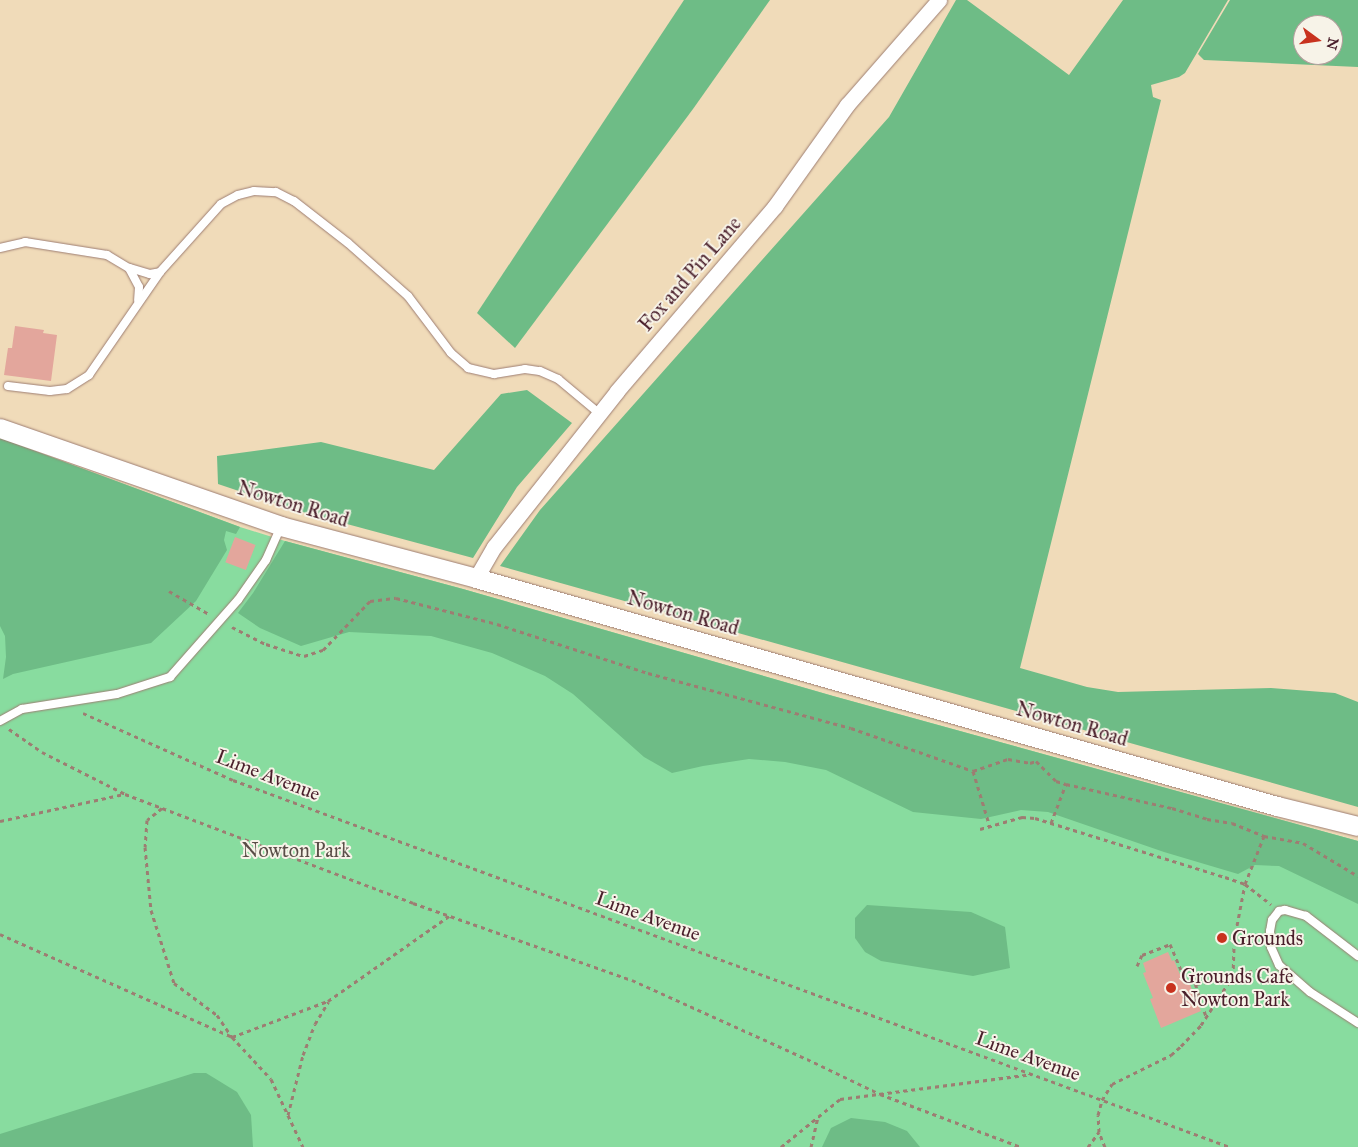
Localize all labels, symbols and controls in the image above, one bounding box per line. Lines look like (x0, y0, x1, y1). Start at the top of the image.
north arrow (1293, 15, 1343, 65)
text: N (1322, 36, 1342, 51)
street label: Fox and Pin Lane (634, 212, 746, 336)
street label: Nowton Road (235, 476, 351, 532)
street label: Nowton Road (624, 586, 742, 640)
street label: Nowton Road (1013, 697, 1131, 751)
street label: Lime Avenue (212, 744, 324, 806)
park label: Nowton Park (242, 838, 350, 862)
street label: Lime Avenue (592, 886, 704, 946)
place label: Grounds (1232, 926, 1303, 950)
marker: Grounds (1216, 932, 1228, 944)
place label: Grounds Cafe Nowton Park (1181, 964, 1293, 1011)
marker: Grounds Cafe Nowton Park (1165, 982, 1177, 994)
street label: Lime Avenue (972, 1026, 1084, 1086)

